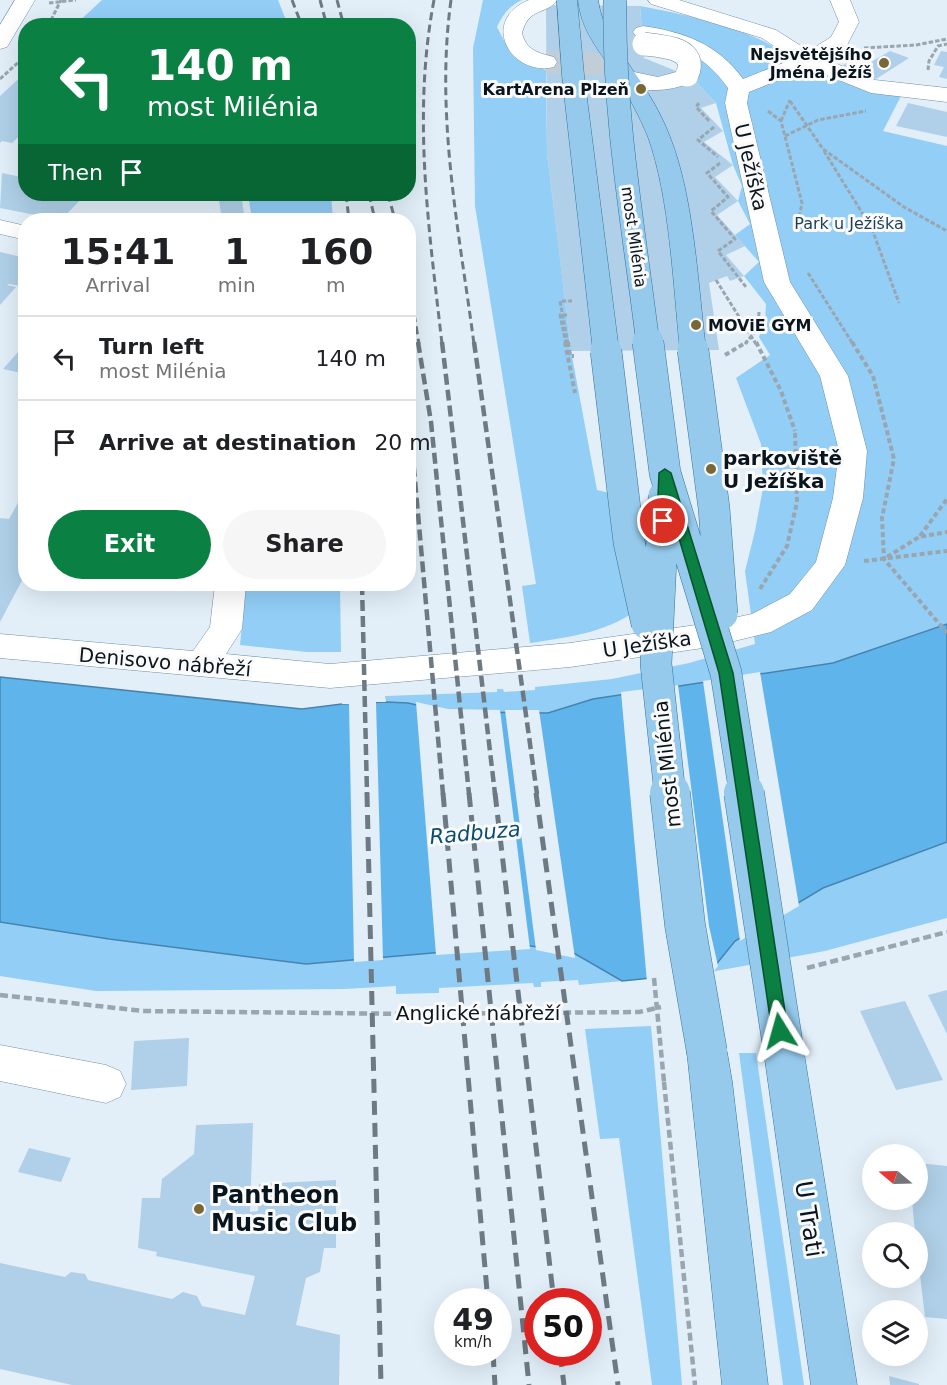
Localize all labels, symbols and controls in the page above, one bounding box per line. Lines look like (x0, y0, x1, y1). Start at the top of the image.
text: 140 m (147, 41, 293, 90)
icon: left (48, 42, 126, 120)
place label: Nejsvětějšího Jména Ježíš (750, 45, 872, 82)
marker: Nejsvětějšího Jména Ježíš (877, 56, 891, 70)
place label: KartArena Plzeň (483, 80, 629, 99)
marker: KartArena Plzeň (634, 82, 648, 96)
text: most Milénia (147, 91, 319, 122)
street label: U Ježíška (729, 121, 773, 213)
icon: arrive (115, 156, 148, 189)
text: Then (48, 160, 103, 185)
street label: most Milénia (617, 185, 651, 289)
park label: Park u Ježíška (794, 214, 904, 233)
text: 15:41 (61, 231, 175, 272)
text: 1 (224, 231, 249, 272)
text: 160 (298, 231, 373, 272)
text: Arrival (85, 273, 150, 297)
text: min (218, 273, 256, 297)
text: m (326, 273, 346, 297)
place label: MOViE GYM (708, 316, 811, 335)
marker: MOViE GYM (689, 318, 703, 332)
text: Turn left (99, 334, 204, 359)
icon: left (48, 342, 81, 375)
text: 140 m (316, 346, 386, 371)
text: most Milénia (99, 359, 227, 383)
icon: arrive (48, 426, 81, 459)
text: Arrive at destination (99, 430, 356, 455)
text: 20 m (374, 430, 431, 455)
place label: parkoviště U Ježíška (723, 446, 842, 493)
marker: parkoviště U Ježíška (704, 462, 718, 476)
pin (637, 495, 688, 546)
icon: arrive (646, 504, 679, 537)
button: Exit (48, 510, 211, 579)
button: Share (223, 510, 386, 579)
street label: U Ježíška (601, 626, 693, 662)
street label: Denisovo nábřeží (78, 643, 254, 682)
street label: most Milénia (648, 699, 686, 829)
water label: Radbuza (428, 817, 522, 849)
position arrow (748, 999, 812, 1063)
street label: Anglické nábřeží (396, 1001, 562, 1025)
north arrow (862, 1144, 928, 1210)
map controls (862, 1144, 928, 1366)
street label: U Trati (789, 1179, 829, 1259)
place label: Pantheon Music Club (211, 1181, 357, 1237)
marker: Pantheon Music Club (192, 1202, 206, 1216)
button: search (862, 1222, 928, 1288)
speed limit sign: 50 (524, 1288, 602, 1366)
button: layers (862, 1300, 928, 1366)
text: 49 (452, 1302, 494, 1337)
text: km/h (454, 1333, 492, 1351)

